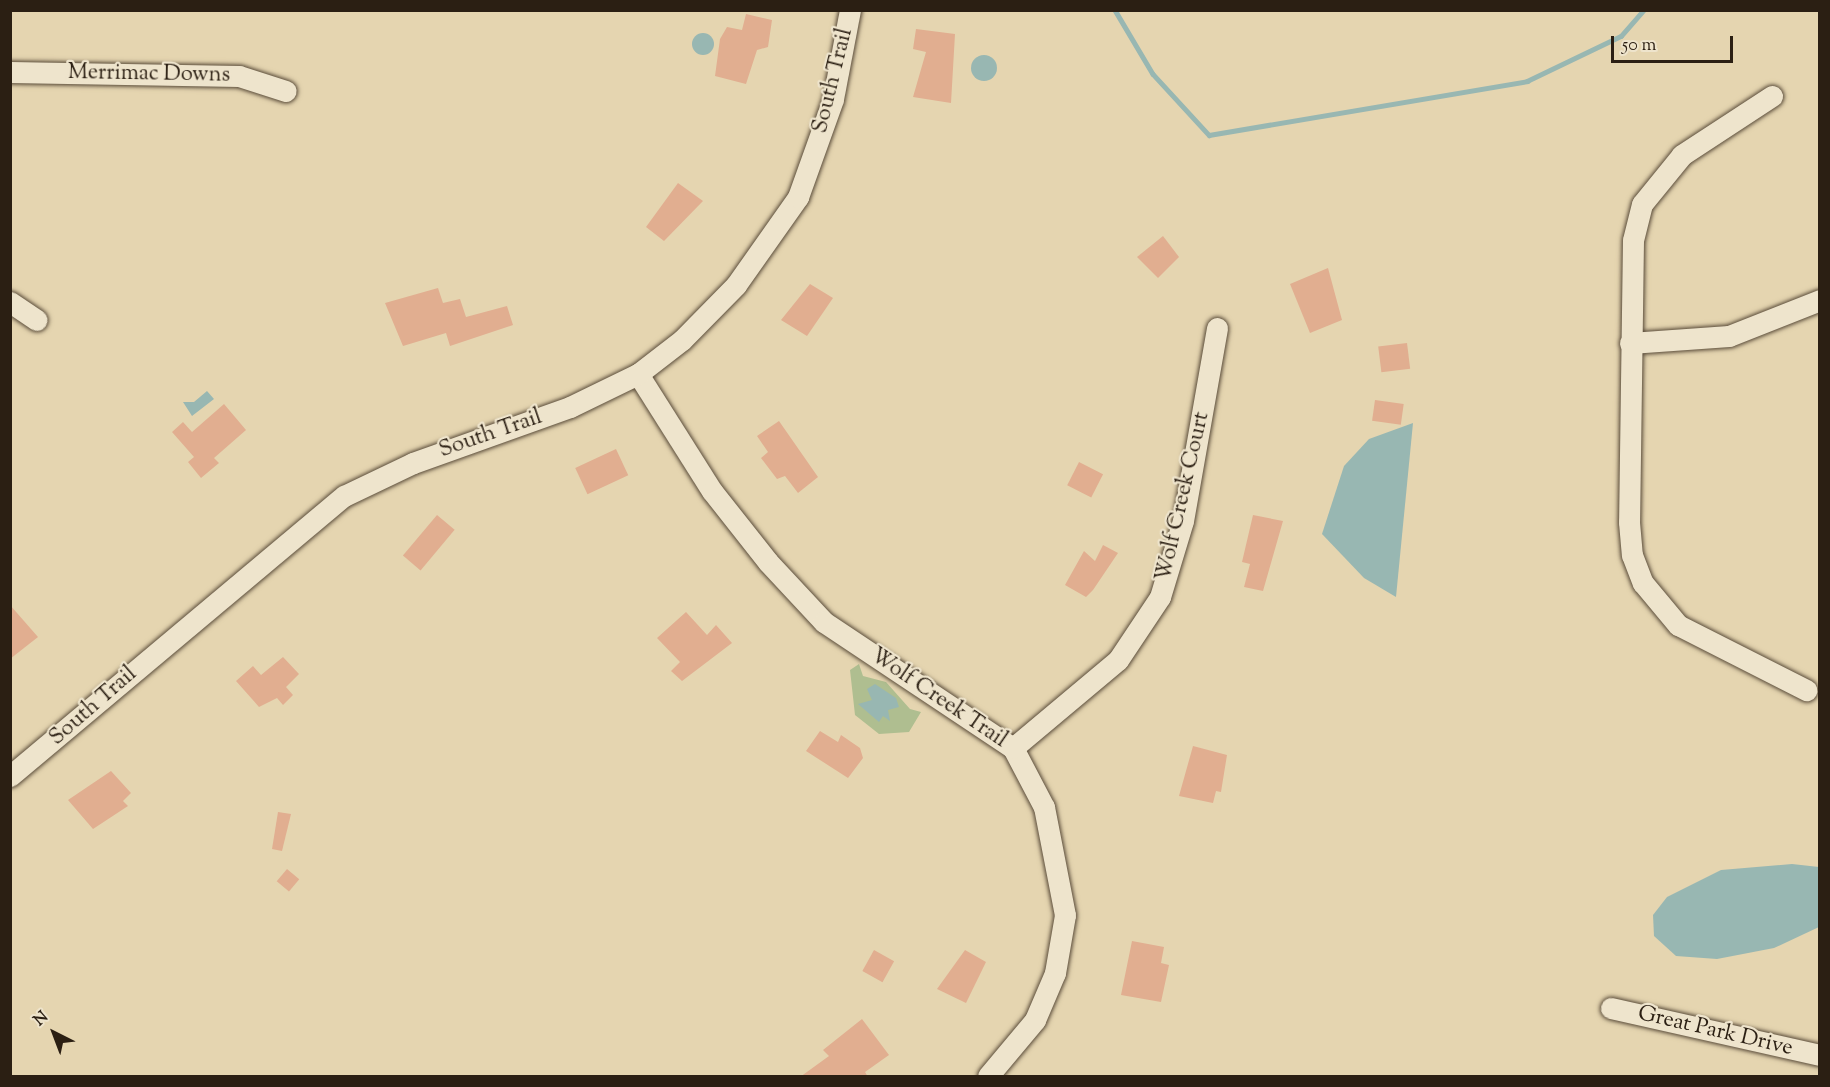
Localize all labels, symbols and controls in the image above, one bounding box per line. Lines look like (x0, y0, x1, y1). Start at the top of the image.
scale bar (1614, 24, 1736, 62)
street label: South Trail (808, 26, 860, 136)
text: 50 m (1622, 33, 1656, 59)
street label: Merrimac Downs (68, 60, 230, 90)
street label: South Trail (436, 405, 546, 465)
street label: Wolf Creek Court (1152, 410, 1216, 584)
street label: Wolf Creek Trail (864, 643, 1012, 755)
street label: South Trail (45, 662, 143, 752)
street label: Great Park Drive (1635, 1001, 1795, 1063)
north arrow (24, 1003, 84, 1063)
text: N (29, 1006, 54, 1032)

